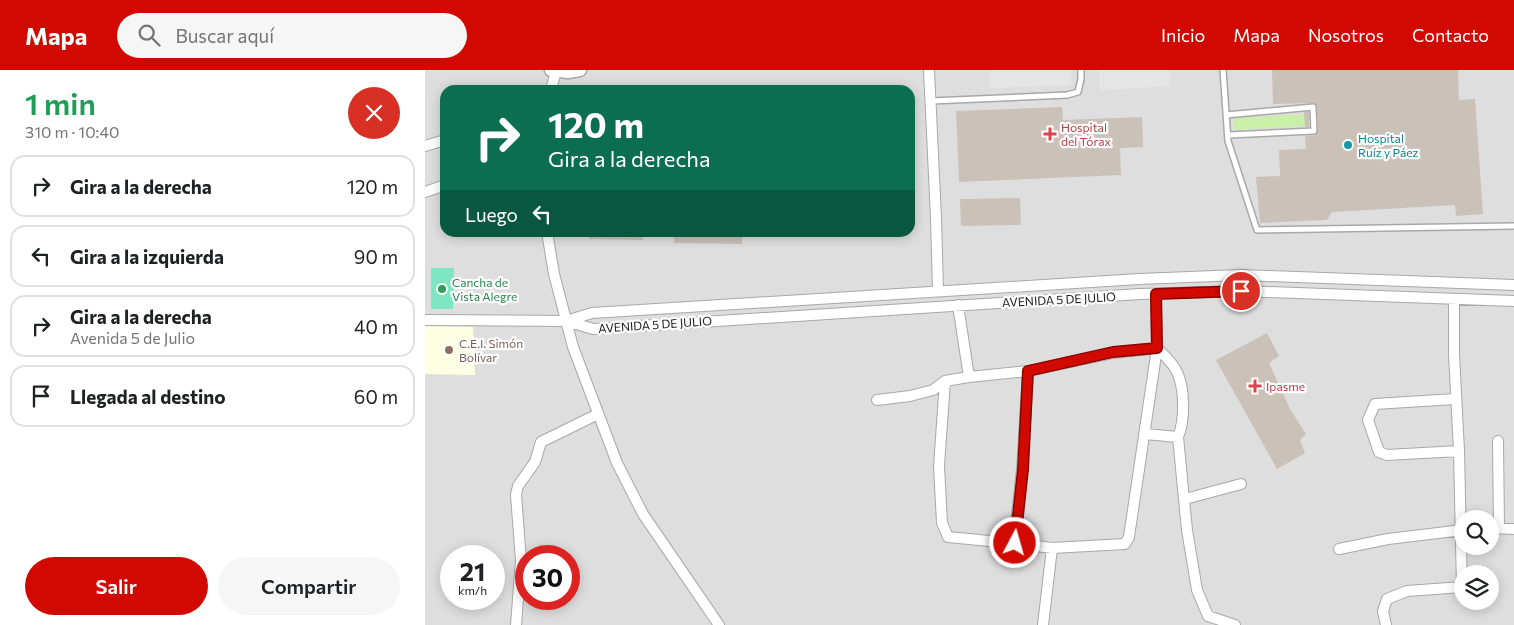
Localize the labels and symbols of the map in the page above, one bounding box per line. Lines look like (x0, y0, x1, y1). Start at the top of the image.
place label: Hospital del Tórax (1061, 120, 1111, 148)
marker: Hospital del Tórax (1043, 127, 1057, 141)
place label: Hospital Ruíz y Páez (1358, 131, 1419, 159)
marker: Hospital Ruíz y Páez (1342, 139, 1354, 151)
pin (1220, 270, 1262, 312)
place label: Cancha de Vista Alegre (452, 275, 517, 303)
marker: Cancha de Vista Alegre (436, 283, 448, 295)
street label: AVENIDA 5 DE JULIO (1002, 289, 1117, 310)
street label: AVENIDA 5 DE JULIO (598, 313, 713, 336)
place label: C.E.I. Simón Bolívar (459, 336, 523, 364)
marker: C.E.I. Simón Bolívar (443, 344, 455, 356)
marker: Ipasme (1248, 379, 1262, 393)
place label: Ipasme (1266, 379, 1305, 393)
position arrow (988, 516, 1040, 568)
speed limit sign: 30 (515, 545, 580, 610)

